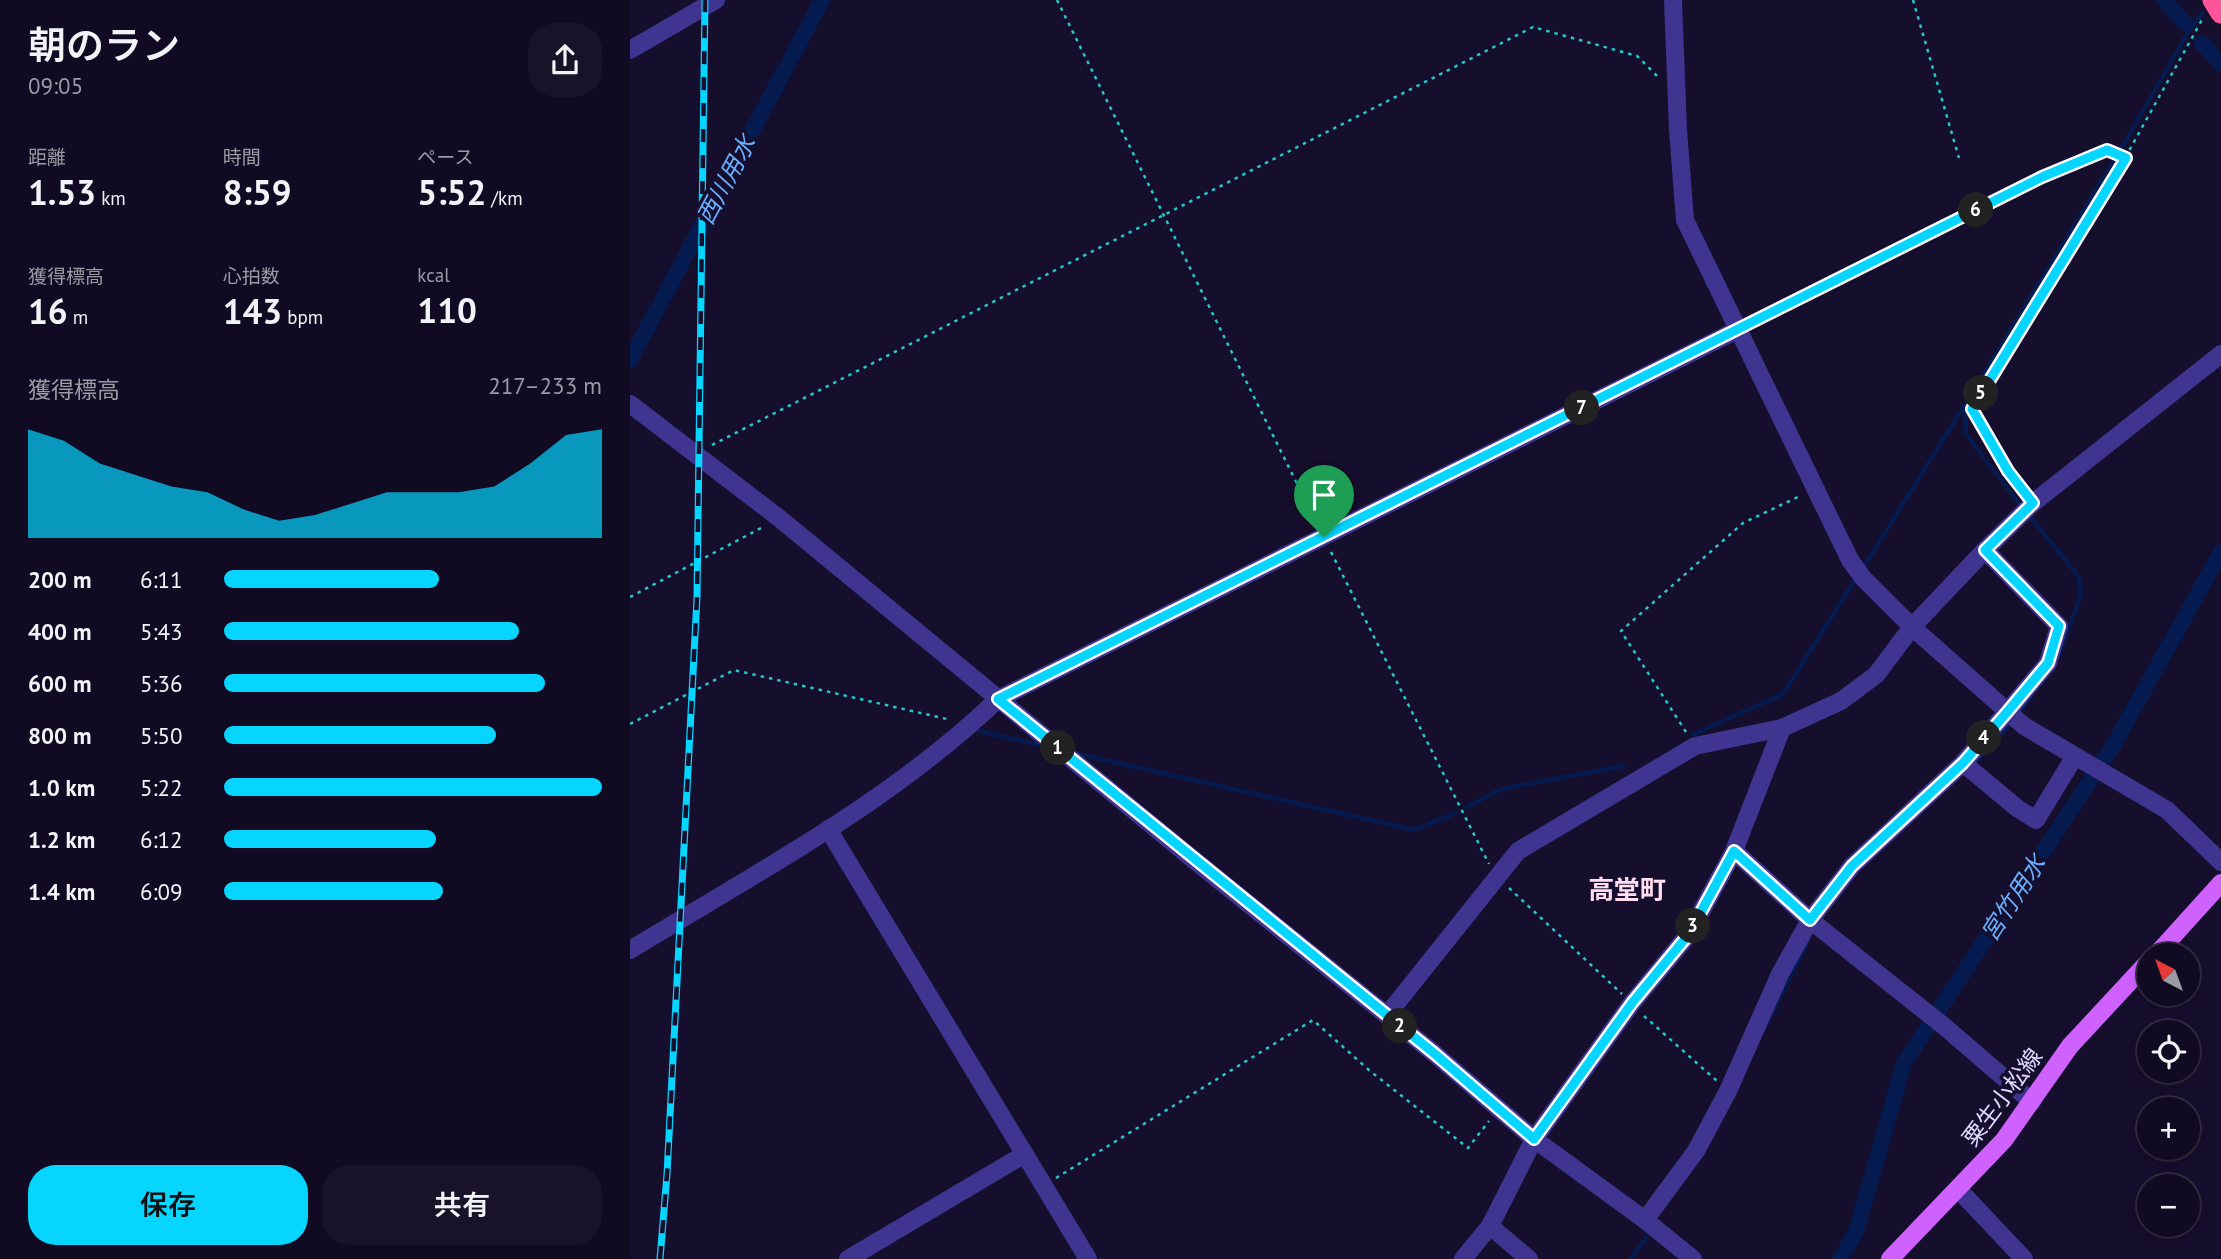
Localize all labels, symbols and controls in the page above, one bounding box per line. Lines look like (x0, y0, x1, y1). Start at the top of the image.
text: 朝のラン (28, 20, 180, 69)
button: share (528, 23, 602, 97)
text: 09:05 (28, 71, 83, 100)
water label: 西川用水 (690, 128, 764, 230)
text: 距離 (28, 145, 66, 169)
text: 時間 (223, 145, 261, 169)
text: ペース (417, 145, 473, 169)
text: 1.53 (28, 169, 96, 215)
text: 8:59 (223, 169, 292, 215)
text: 5:52 (417, 169, 486, 215)
text: km (96, 186, 126, 210)
text: /km (486, 186, 523, 210)
pin: 6 (1958, 192, 1994, 228)
text: 6 (1970, 197, 1981, 221)
text: kcal (417, 263, 450, 287)
text: 獲得標高 (28, 264, 104, 288)
text: 心拍数 (223, 264, 280, 288)
text: 110 (417, 287, 477, 333)
text: 16 (28, 288, 68, 334)
text: 143 (223, 288, 282, 334)
text: m (68, 305, 88, 329)
text: bpm (282, 305, 323, 329)
text: 217–233 m (488, 371, 602, 400)
text: 獲得標高 (28, 375, 120, 404)
pin: 5 (1964, 376, 1998, 410)
text: 5 (1975, 380, 1986, 404)
pin: 7 (1564, 390, 1600, 426)
text: 7 (1576, 395, 1587, 419)
pin (1294, 465, 1354, 537)
icon: arrive (1305, 476, 1343, 514)
text: 200 m (28, 565, 91, 594)
text: 6:11 (140, 565, 183, 594)
text: 400 m (28, 617, 91, 646)
text: 5:43 (140, 617, 183, 646)
text: 600 m (28, 669, 91, 698)
text: 5:36 (140, 669, 183, 698)
pin: 4 (1966, 720, 2002, 756)
text: 800 m (28, 721, 91, 750)
text: 5:50 (140, 721, 183, 750)
text: 4 (1978, 725, 1989, 749)
pin: 1 (1040, 730, 1076, 766)
text: 1 (1052, 735, 1063, 759)
text: 1.0 km (28, 773, 95, 802)
text: 5:22 (140, 773, 183, 802)
text: 1.2 km (28, 825, 95, 854)
text: 6:12 (140, 825, 183, 854)
water label: 宮竹用水 (1974, 847, 2054, 947)
district label: 高堂町 (1588, 873, 1666, 906)
text: 1.4 km (28, 877, 95, 906)
text: 6:09 (140, 877, 183, 906)
pin: 3 (1676, 908, 1710, 944)
text: 3 (1687, 913, 1698, 937)
north arrow (2137, 943, 2200, 1006)
map controls (2137, 943, 2200, 1237)
pin: 2 (1382, 1009, 1418, 1044)
text: 2 (1394, 1013, 1405, 1037)
button: locate (2137, 1020, 2200, 1083)
street label: 粟生小松線 (1956, 1042, 2048, 1152)
button: + (2137, 1097, 2200, 1160)
button: 保存 (28, 1165, 308, 1245)
button: 共有 (322, 1165, 602, 1245)
button: − (2137, 1174, 2200, 1237)

